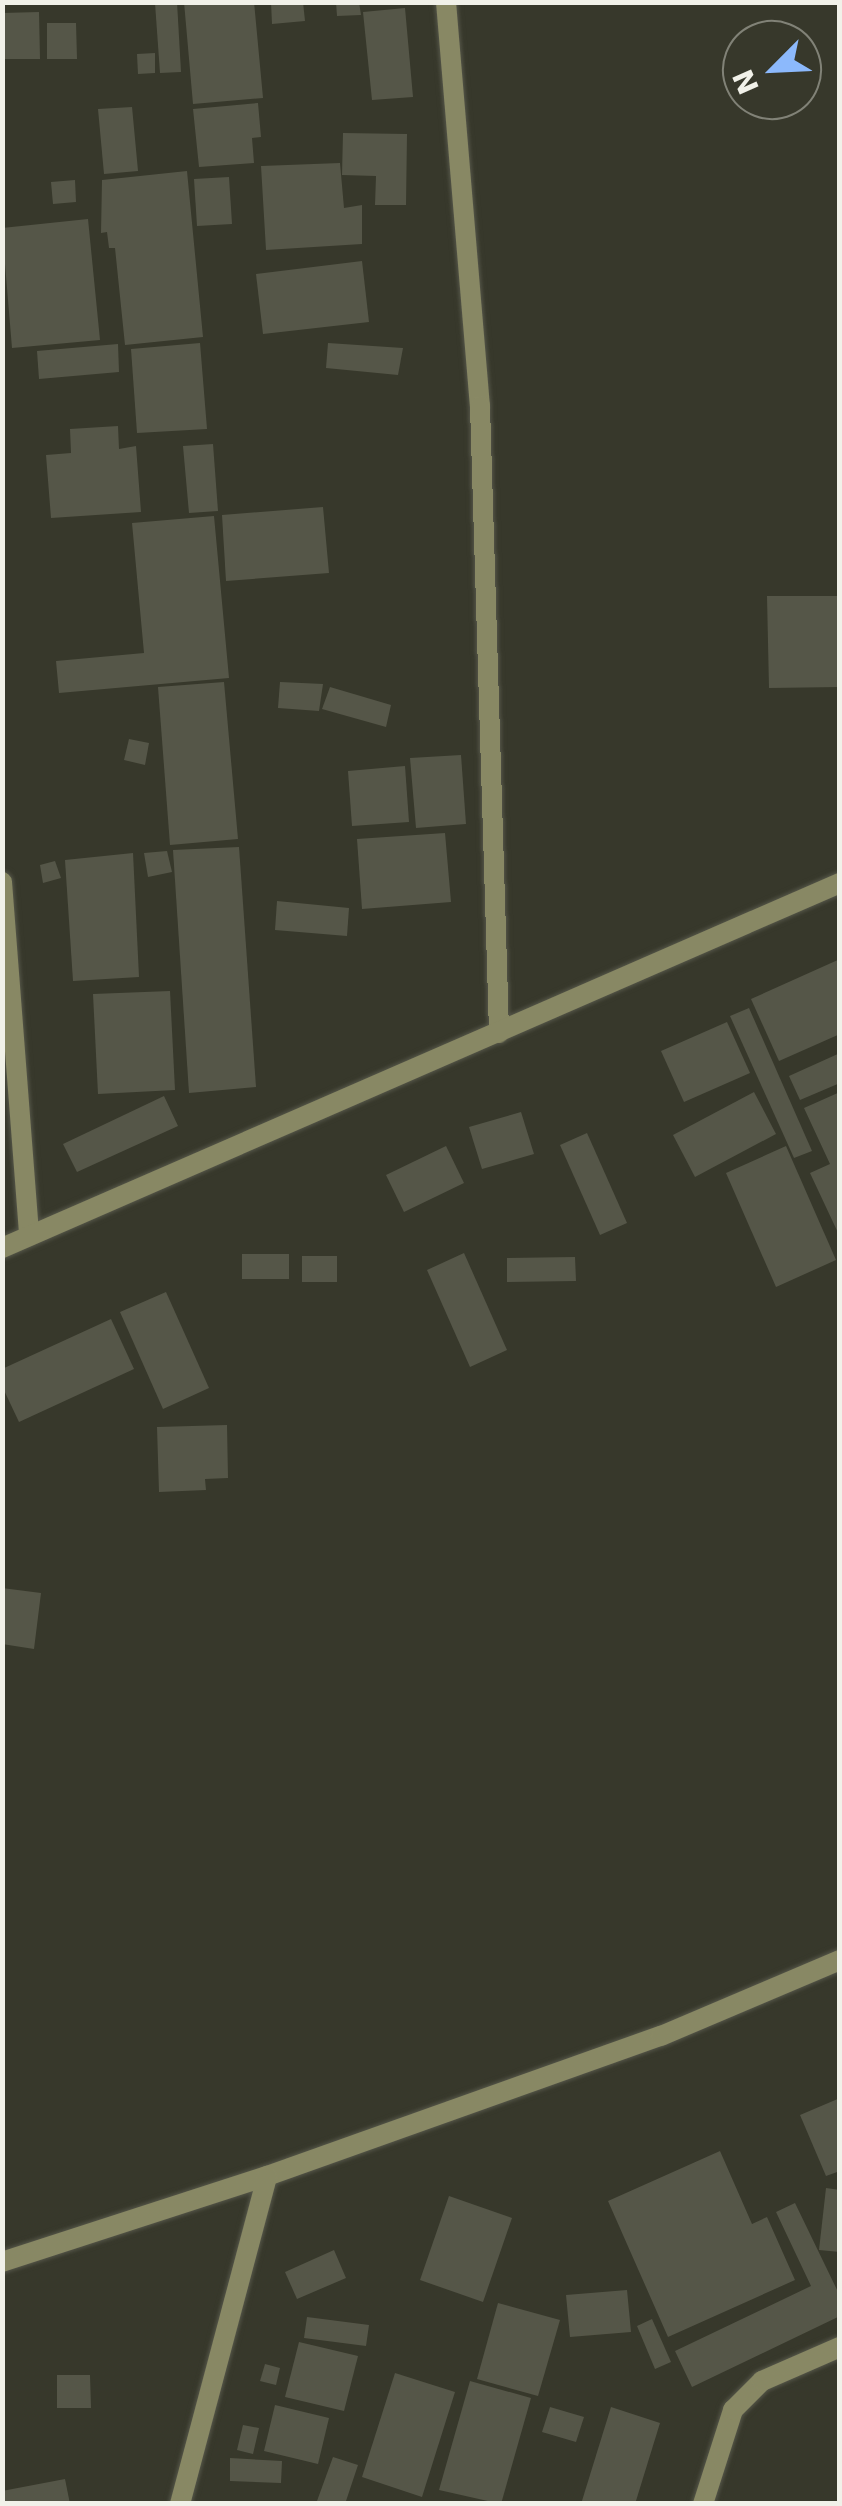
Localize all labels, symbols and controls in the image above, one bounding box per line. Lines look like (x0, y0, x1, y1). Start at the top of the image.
north arrow (722, 20, 822, 120)
text: N (726, 64, 766, 99)

